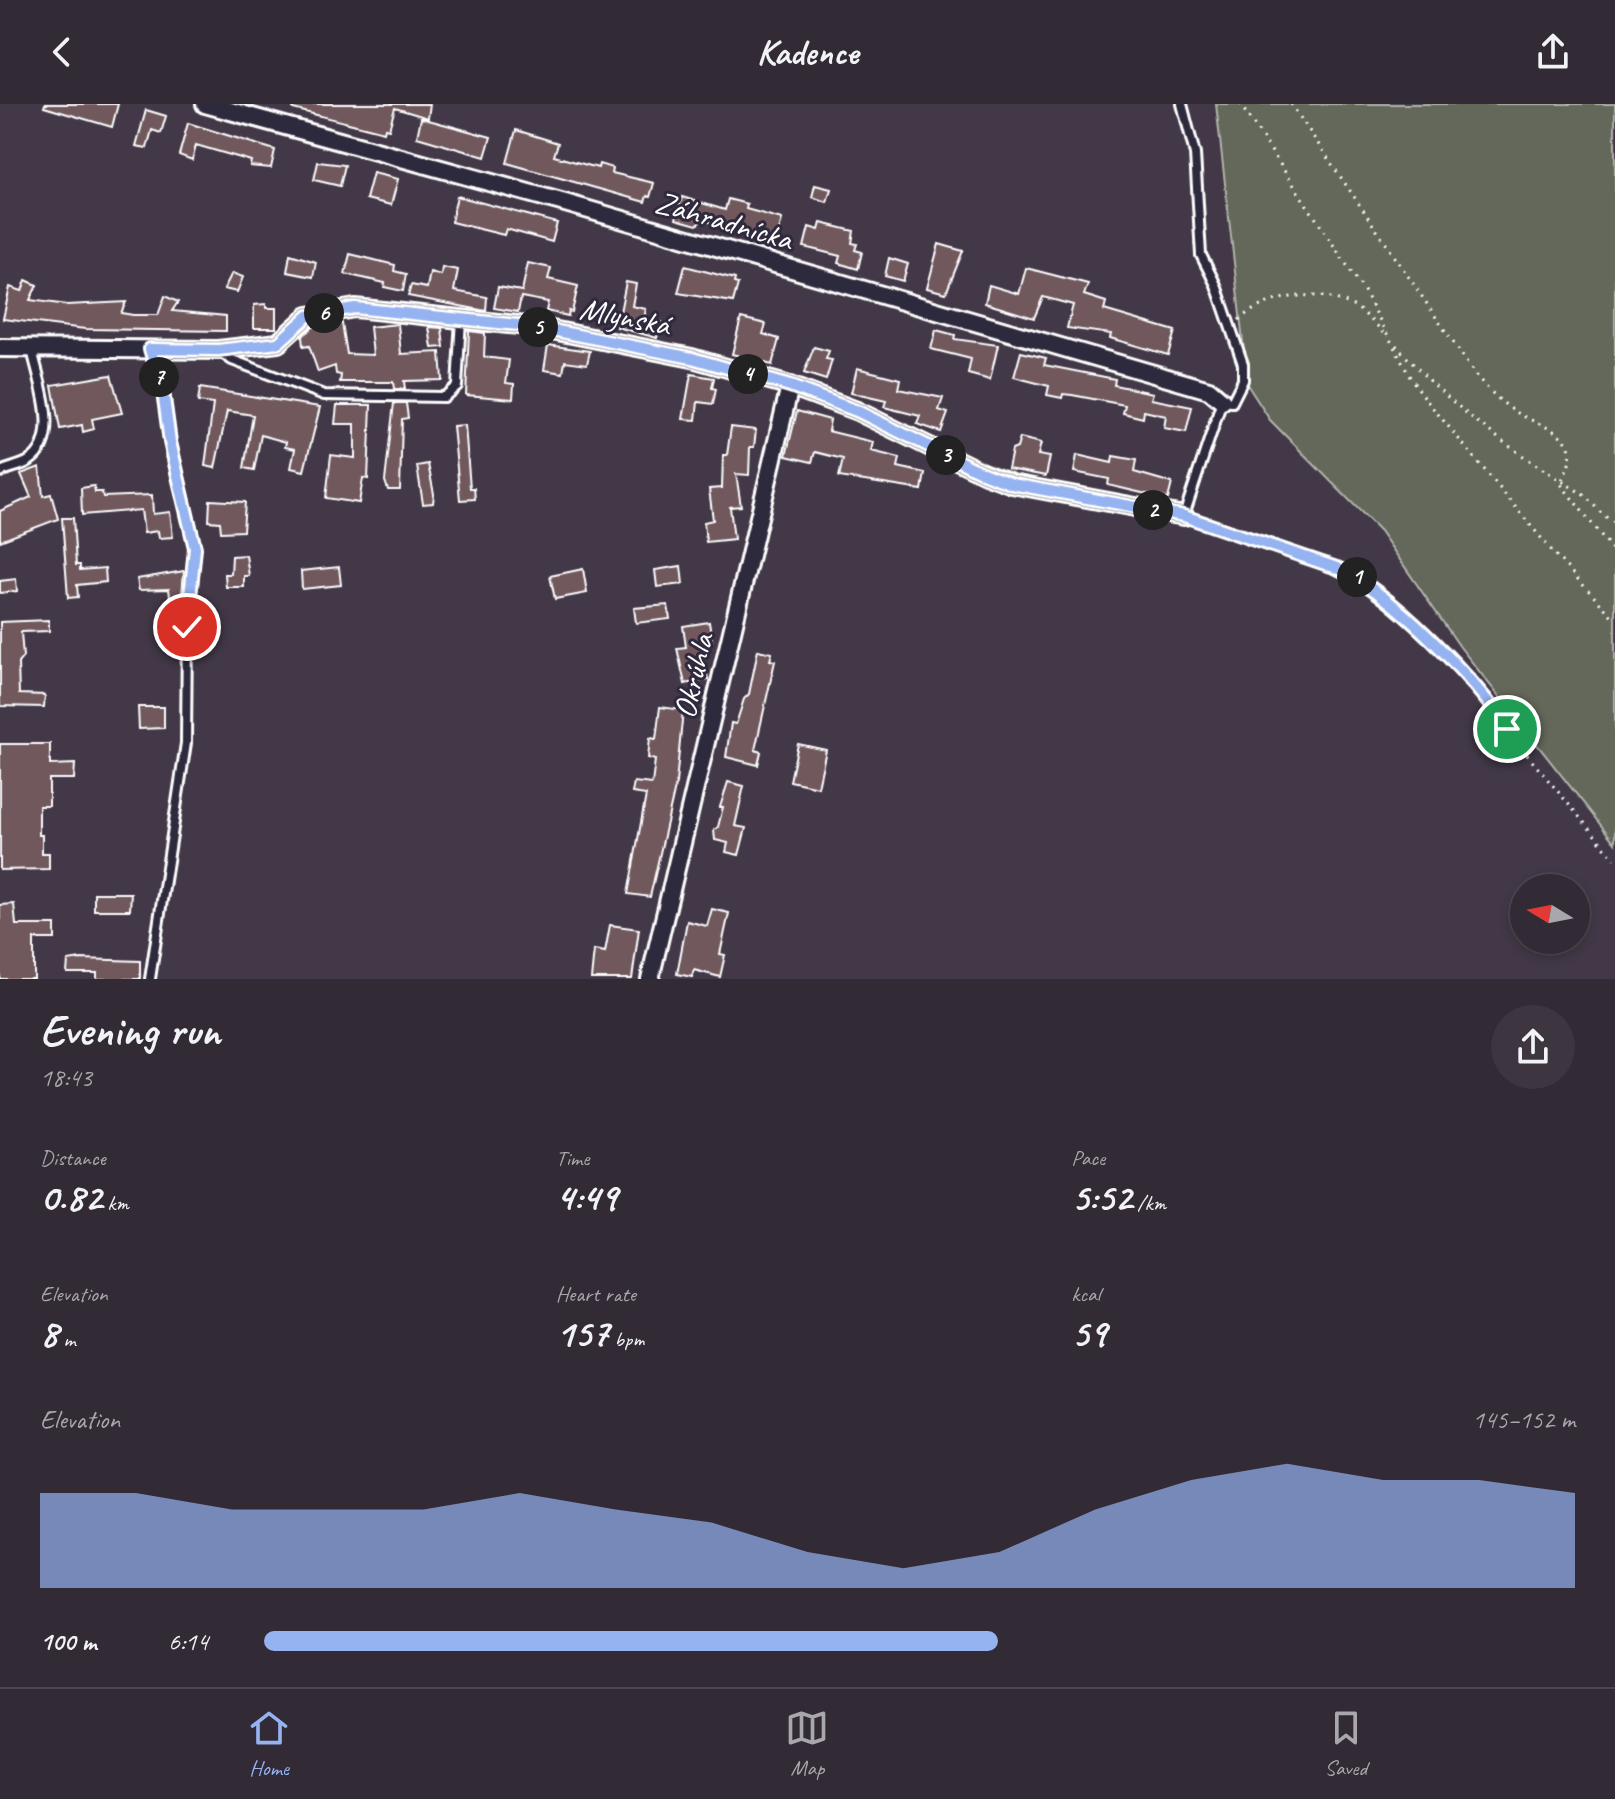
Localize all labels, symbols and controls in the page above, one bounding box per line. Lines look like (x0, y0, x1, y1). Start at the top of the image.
text: Kadence (757, 29, 858, 75)
icon: back (40, 30, 84, 74)
icon: share (1531, 30, 1575, 74)
street label: Záhradnícka (650, 181, 799, 260)
street label: Mlynská (576, 288, 676, 346)
pin: 6 (304, 293, 344, 333)
text: 6 (319, 299, 329, 327)
pin: 5 (518, 307, 558, 347)
text: 5 (533, 313, 543, 341)
pin: 4 (728, 354, 768, 394)
pin: 7 (139, 357, 179, 397)
text: 4 (743, 360, 753, 388)
text: 7 (154, 363, 164, 391)
pin: 3 (926, 435, 966, 475)
text: 3 (941, 441, 951, 469)
pin: 2 (1133, 490, 1173, 530)
text: 2 (1148, 496, 1158, 524)
pin: 1 (1337, 557, 1377, 597)
text: 1 (1352, 563, 1362, 591)
pin (153, 593, 221, 661)
icon: check (165, 605, 209, 649)
street label: Okrúhla (664, 628, 724, 722)
pin (1473, 695, 1541, 763)
icon: arrive (1485, 707, 1529, 751)
north arrow (1510, 874, 1590, 954)
map controls (1510, 874, 1590, 954)
text: Evening run (40, 1003, 220, 1058)
button: share (1491, 1005, 1575, 1089)
text: 18:43 (40, 1061, 92, 1094)
text: Distance (40, 1144, 106, 1172)
text: Time (556, 1144, 589, 1172)
text: Pace (1071, 1144, 1105, 1172)
text: 0.82 (40, 1172, 102, 1222)
text: 4:49 (556, 1172, 617, 1222)
text: 5:52 (1071, 1172, 1132, 1222)
text: km (102, 1189, 129, 1217)
text: /km (1132, 1189, 1166, 1217)
text: Elevation (40, 1280, 108, 1308)
text: Heart rate (556, 1280, 636, 1308)
text: kcal (1071, 1280, 1100, 1308)
text: 8 (40, 1308, 58, 1358)
text: 157 (556, 1308, 609, 1358)
text: 59 (1071, 1308, 1106, 1358)
text: m (58, 1325, 76, 1353)
text: bpm (609, 1325, 644, 1353)
text: Elevation (40, 1403, 120, 1436)
text: 145–152 m (1472, 1403, 1575, 1436)
text: 100 m (40, 1625, 96, 1658)
text: 6:14 (168, 1625, 208, 1658)
tab: Home (247, 1706, 291, 1782)
tab: Map (785, 1706, 829, 1782)
tab: Saved (1324, 1706, 1368, 1782)

